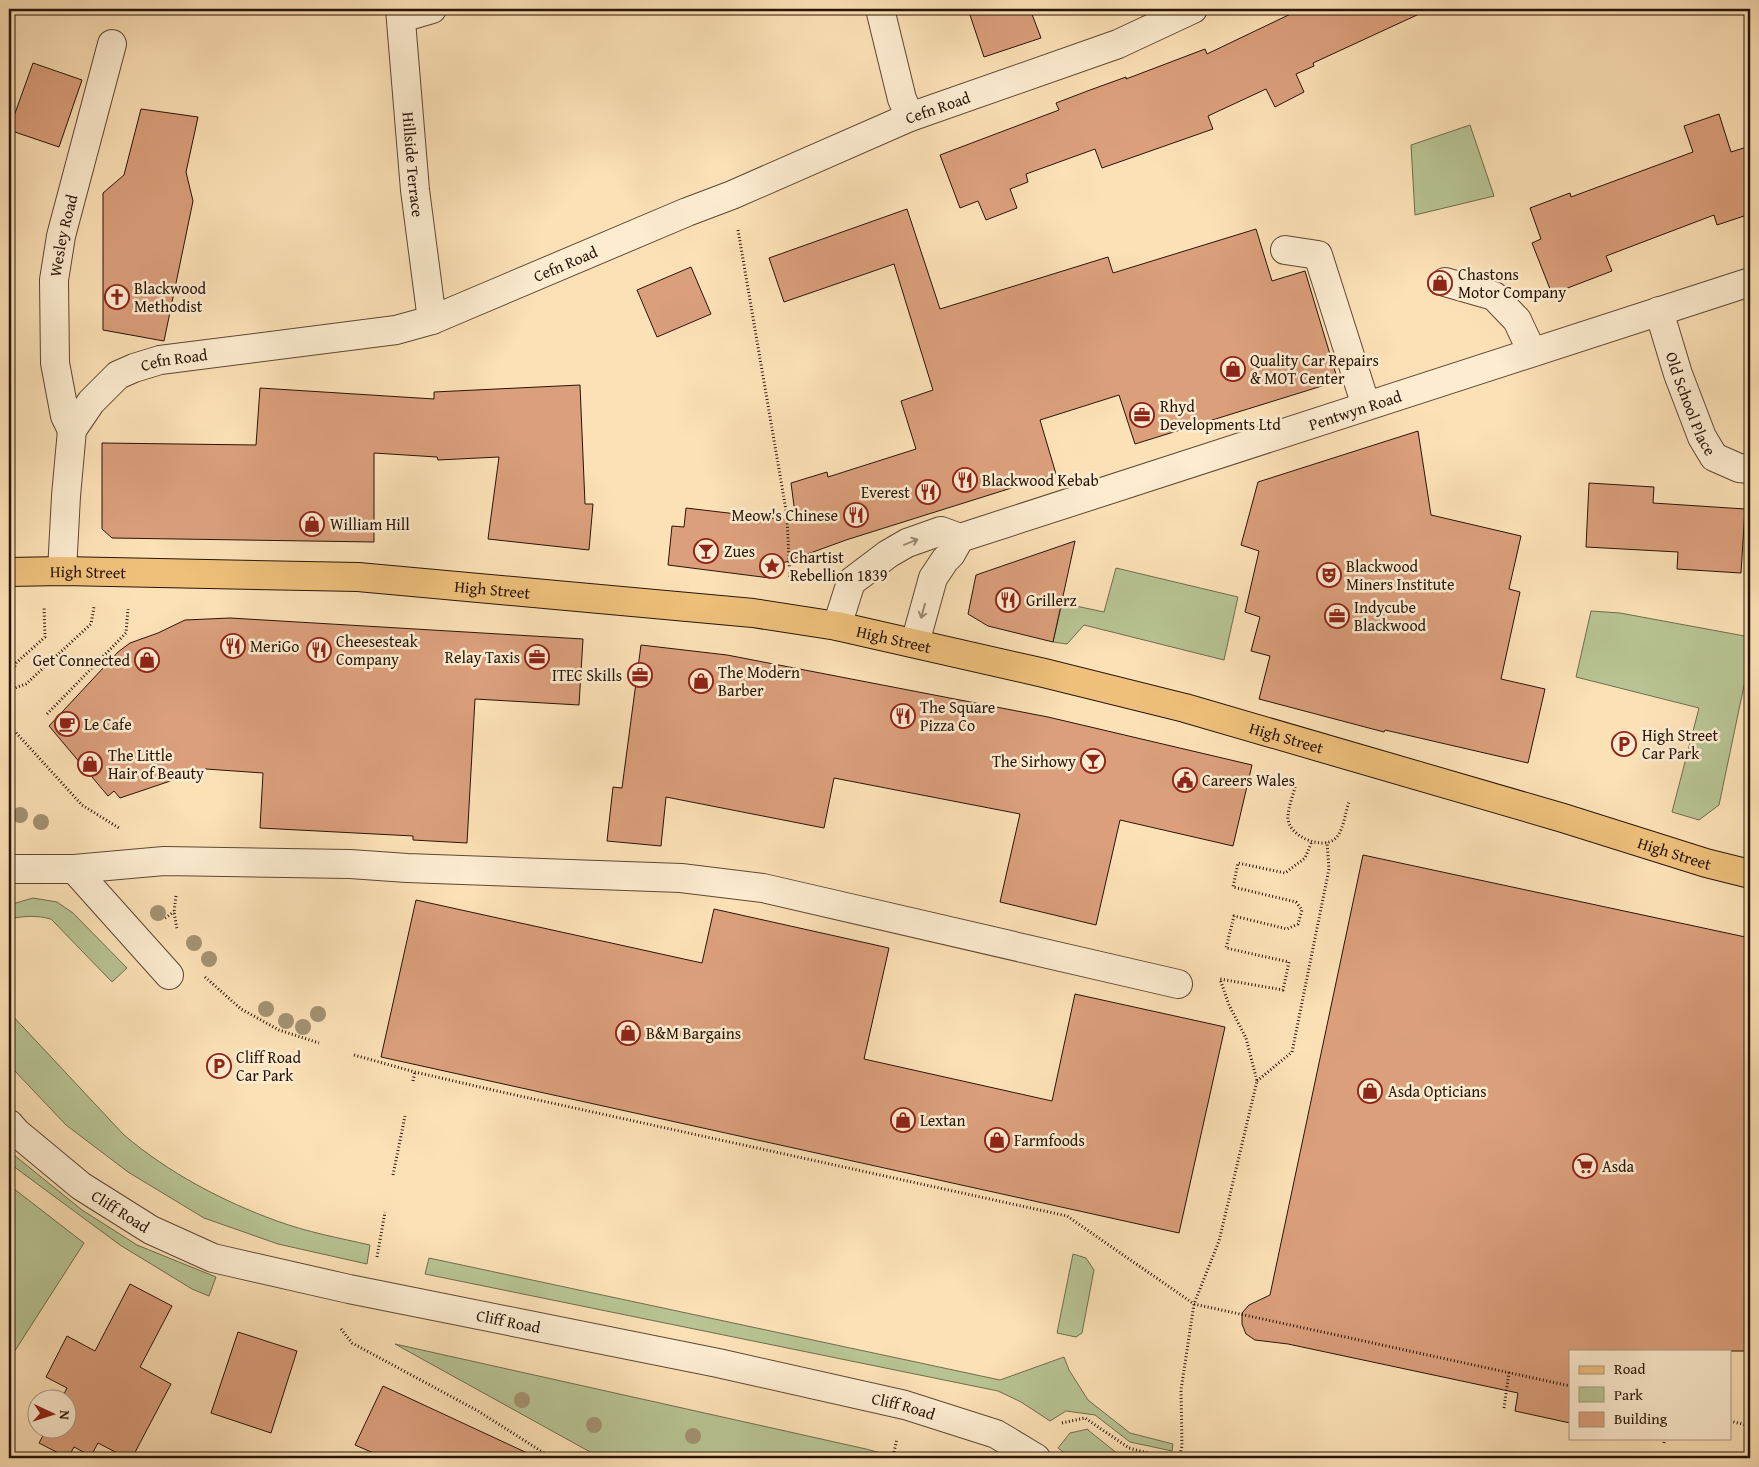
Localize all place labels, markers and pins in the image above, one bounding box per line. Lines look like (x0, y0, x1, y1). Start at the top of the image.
place label: Chastons Motor Company (1458, 262, 1566, 304)
shop icon: Chastons Motor Company (1427, 270, 1453, 296)
place label: Blackwood Methodist (134, 276, 207, 318)
church icon: Blackwood Methodist (104, 284, 130, 310)
place label: Quality Car Repairs & MOT Center (1250, 348, 1379, 390)
shop icon: Quality Car Repairs & MOT Center (1220, 356, 1246, 382)
place label: Rhyd Developments Ltd (1160, 394, 1281, 436)
office icon: Rhyd Developments Ltd (1129, 402, 1155, 428)
restaurant icon: Blackwood Kebab (952, 467, 978, 493)
place label: Blackwood Kebab (982, 468, 1099, 492)
restaurant icon: Everest (915, 479, 941, 505)
place label: Everest (861, 480, 910, 504)
restaurant icon: Meow's Chinese (843, 502, 869, 528)
place label: Meow's Chinese (732, 503, 838, 527)
shop icon: William Hill (299, 511, 325, 537)
place label: William Hill (330, 512, 410, 536)
bar icon: Zues (693, 538, 719, 564)
place label: Zues (724, 539, 755, 563)
place label: Chartist Rebellion 1839 (790, 545, 888, 587)
place icon: Chartist Rebellion 1839 (759, 553, 785, 579)
place label: Blackwood Miners Institute (1346, 554, 1454, 596)
theatre icon: Blackwood Miners Institute (1316, 562, 1342, 588)
restaurant icon: Grillerz (995, 587, 1021, 613)
place label: Grillerz (1026, 588, 1077, 612)
place label: Indycube Blackwood (1354, 595, 1427, 637)
office icon: Indycube Blackwood (1324, 603, 1350, 629)
place label: Cheesesteak Company (336, 629, 419, 671)
restaurant icon: MeriGo (220, 633, 246, 659)
place label: MeriGo (250, 634, 299, 658)
restaurant icon: Cheesesteak Company (306, 637, 332, 663)
office icon: Relay Taxis (524, 644, 550, 670)
place label: Relay Taxis (445, 645, 520, 669)
shop icon: Get Connected (134, 647, 160, 673)
place label: Get Connected (33, 648, 130, 672)
place label: The Modern Barber (718, 660, 800, 702)
office icon: ITEC Skills (627, 662, 653, 688)
place label: ITEC Skills (552, 663, 622, 687)
shop icon: The Modern Barber (688, 668, 714, 694)
place label: The Square Pizza Co (920, 695, 995, 737)
restaurant icon: The Square Pizza Co (890, 703, 916, 729)
cafe icon: Le Cafe (54, 711, 80, 737)
place label: Le Cafe (84, 712, 132, 736)
place label: High Street Car Park (1642, 723, 1718, 765)
parking icon: High Street Car Park (1611, 731, 1637, 757)
place label: The Little Hair of Beauty (108, 743, 204, 785)
bar icon: The Sirhowy (1080, 748, 1106, 774)
place label: The Sirhowy (992, 749, 1076, 773)
shop icon: The Little Hair of Beauty (77, 751, 103, 777)
public building icon: Careers Wales (1172, 767, 1198, 793)
place label: Careers Wales (1202, 768, 1295, 792)
shop icon: B&M Bargains (615, 1020, 641, 1046)
place label: B&M Bargains (646, 1021, 741, 1045)
place label: Cliff Road Car Park (236, 1045, 301, 1087)
parking icon: Cliff Road Car Park (206, 1053, 232, 1079)
shop icon: Asda Opticians (1357, 1078, 1383, 1104)
place label: Asda Opticians (1388, 1079, 1487, 1103)
shop icon: Lextan (890, 1107, 916, 1133)
place label: Lextan (920, 1108, 965, 1132)
shop icon: Farmfoods (984, 1127, 1010, 1153)
place label: Farmfoods (1014, 1128, 1085, 1152)
supermarket icon: Asda (1572, 1153, 1598, 1179)
place label: Asda (1602, 1154, 1635, 1178)

